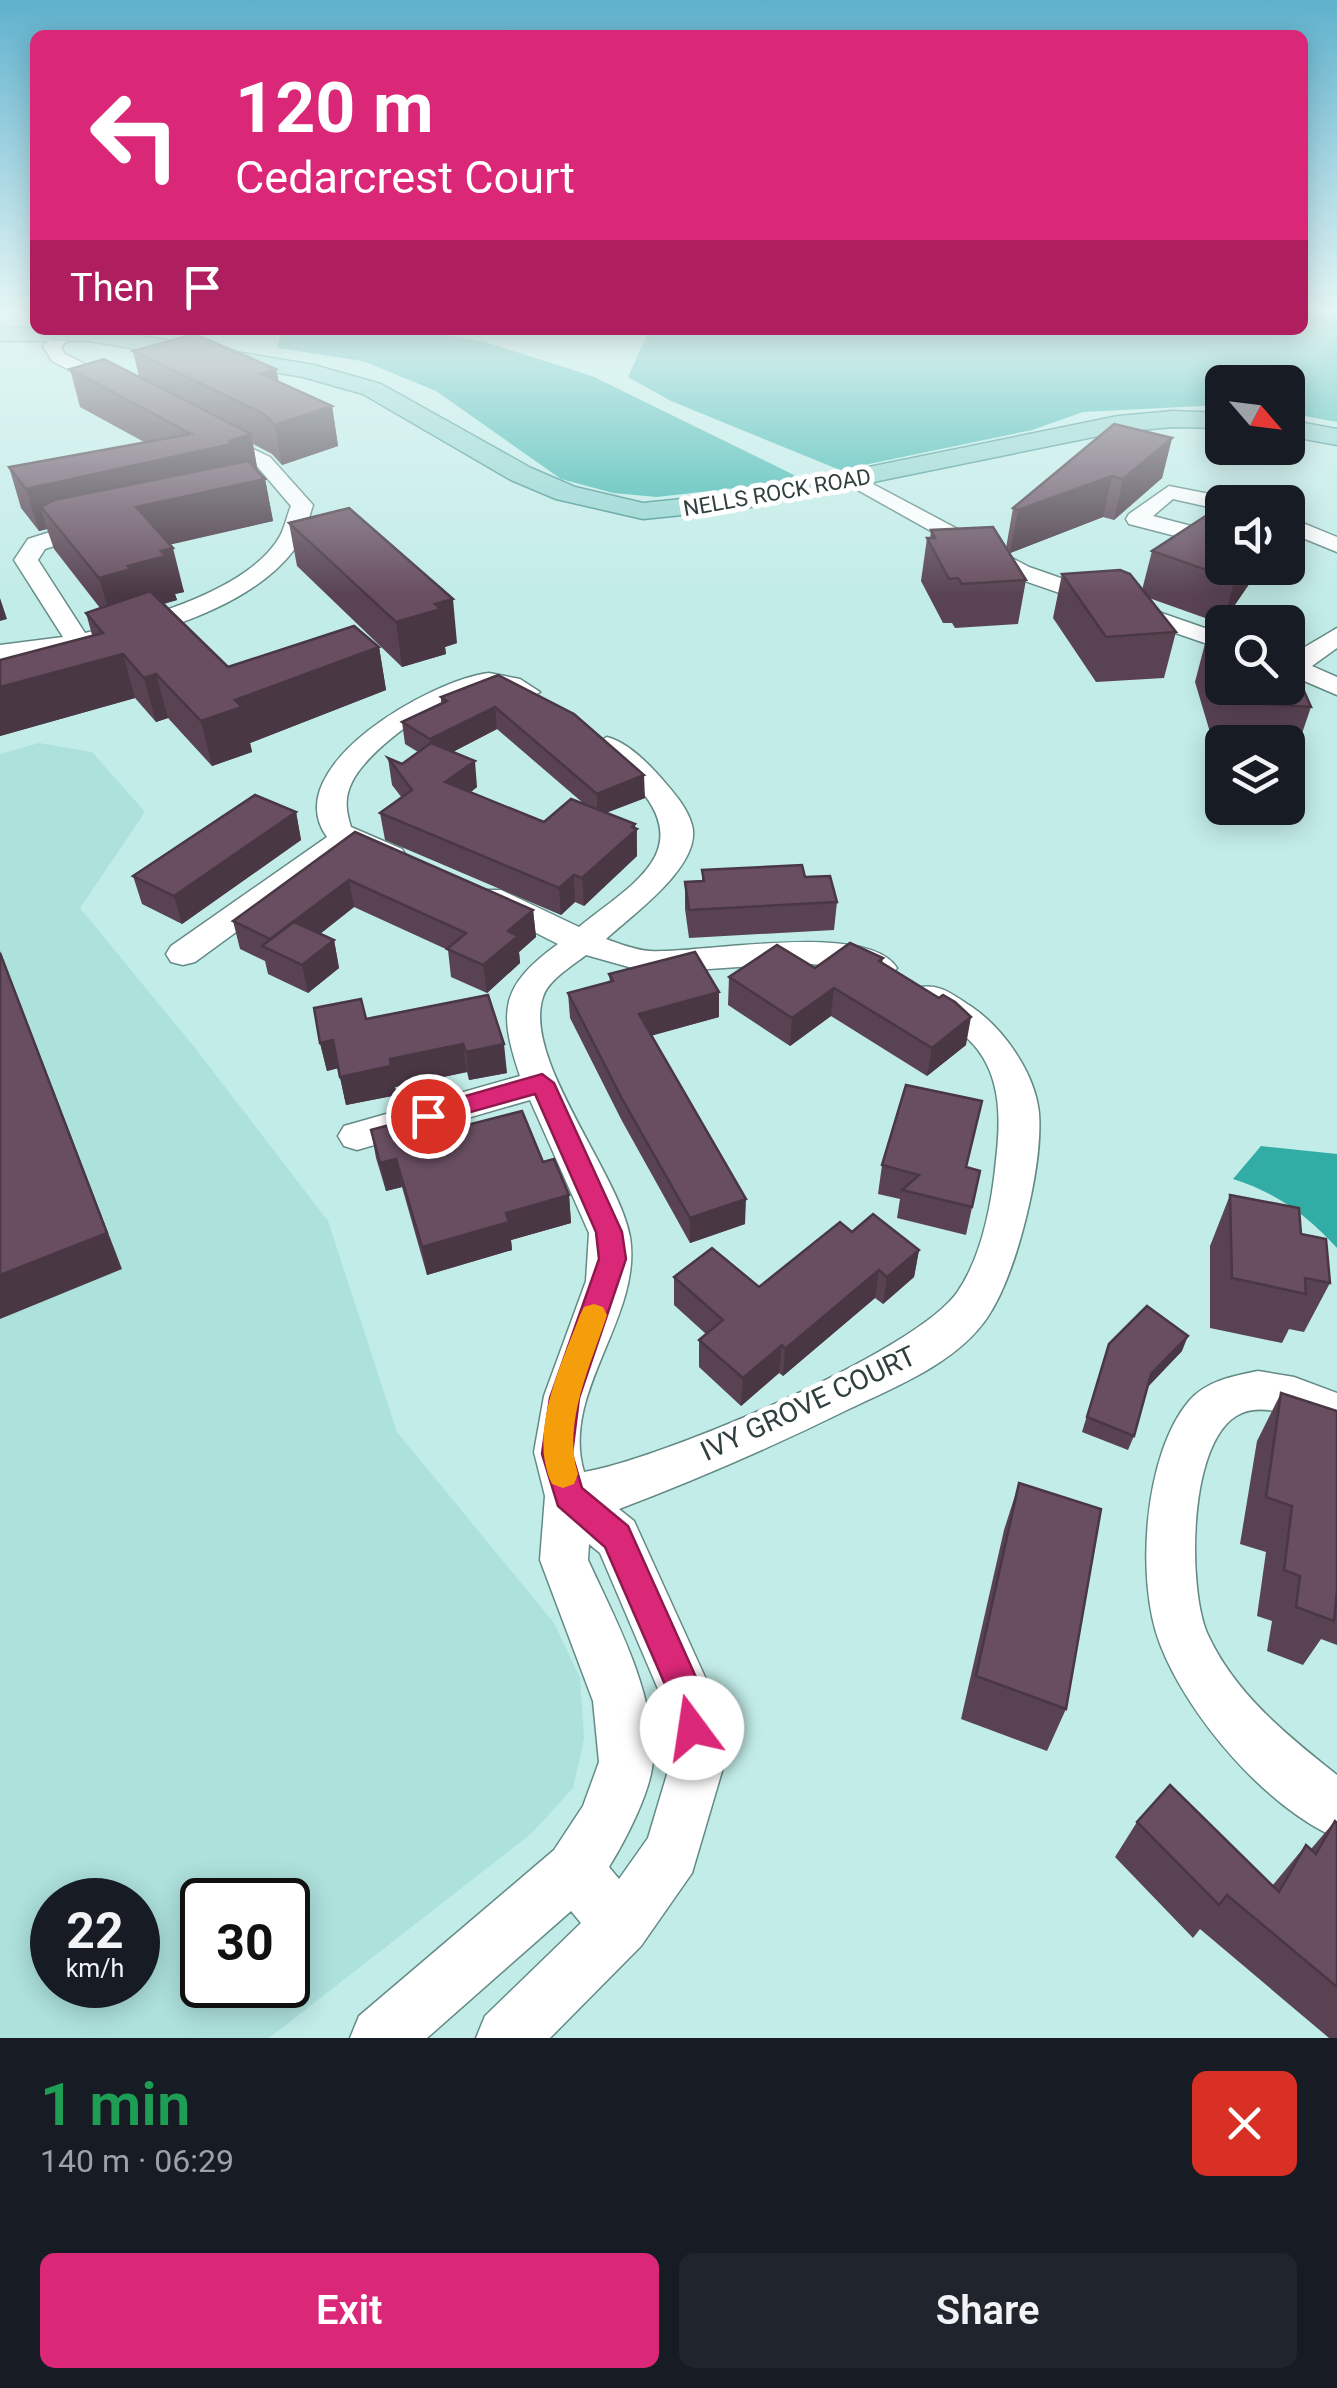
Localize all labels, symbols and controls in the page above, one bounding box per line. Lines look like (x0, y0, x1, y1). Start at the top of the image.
text: 120 m (235, 67, 434, 149)
icon: left (70, 70, 200, 200)
text: Cedarcrest Court (235, 151, 575, 204)
icon: arrive (175, 260, 230, 315)
text: Then (70, 266, 155, 310)
north arrow (1205, 365, 1305, 465)
map controls (1205, 365, 1305, 825)
street label: NELLS ROCK ROAD (681, 464, 873, 521)
button: sound (1205, 485, 1305, 585)
button: search (1205, 605, 1305, 705)
button: layers (1205, 725, 1305, 825)
pin (386, 1074, 471, 1159)
icon: arrive (401, 1089, 456, 1144)
street label: IVY GROVE COURT (695, 1339, 921, 1468)
position arrow (640, 1676, 744, 1780)
speed limit sign: 30 (180, 1878, 310, 2008)
text: 22 (66, 1902, 124, 1960)
text: km/h (66, 1954, 124, 1983)
text: 1 min (40, 2069, 190, 2140)
button: close (1192, 2071, 1297, 2176)
text: 140 m · 06:29 (40, 2142, 234, 2180)
button: Exit (40, 2253, 659, 2368)
button: Share (679, 2253, 1297, 2368)

